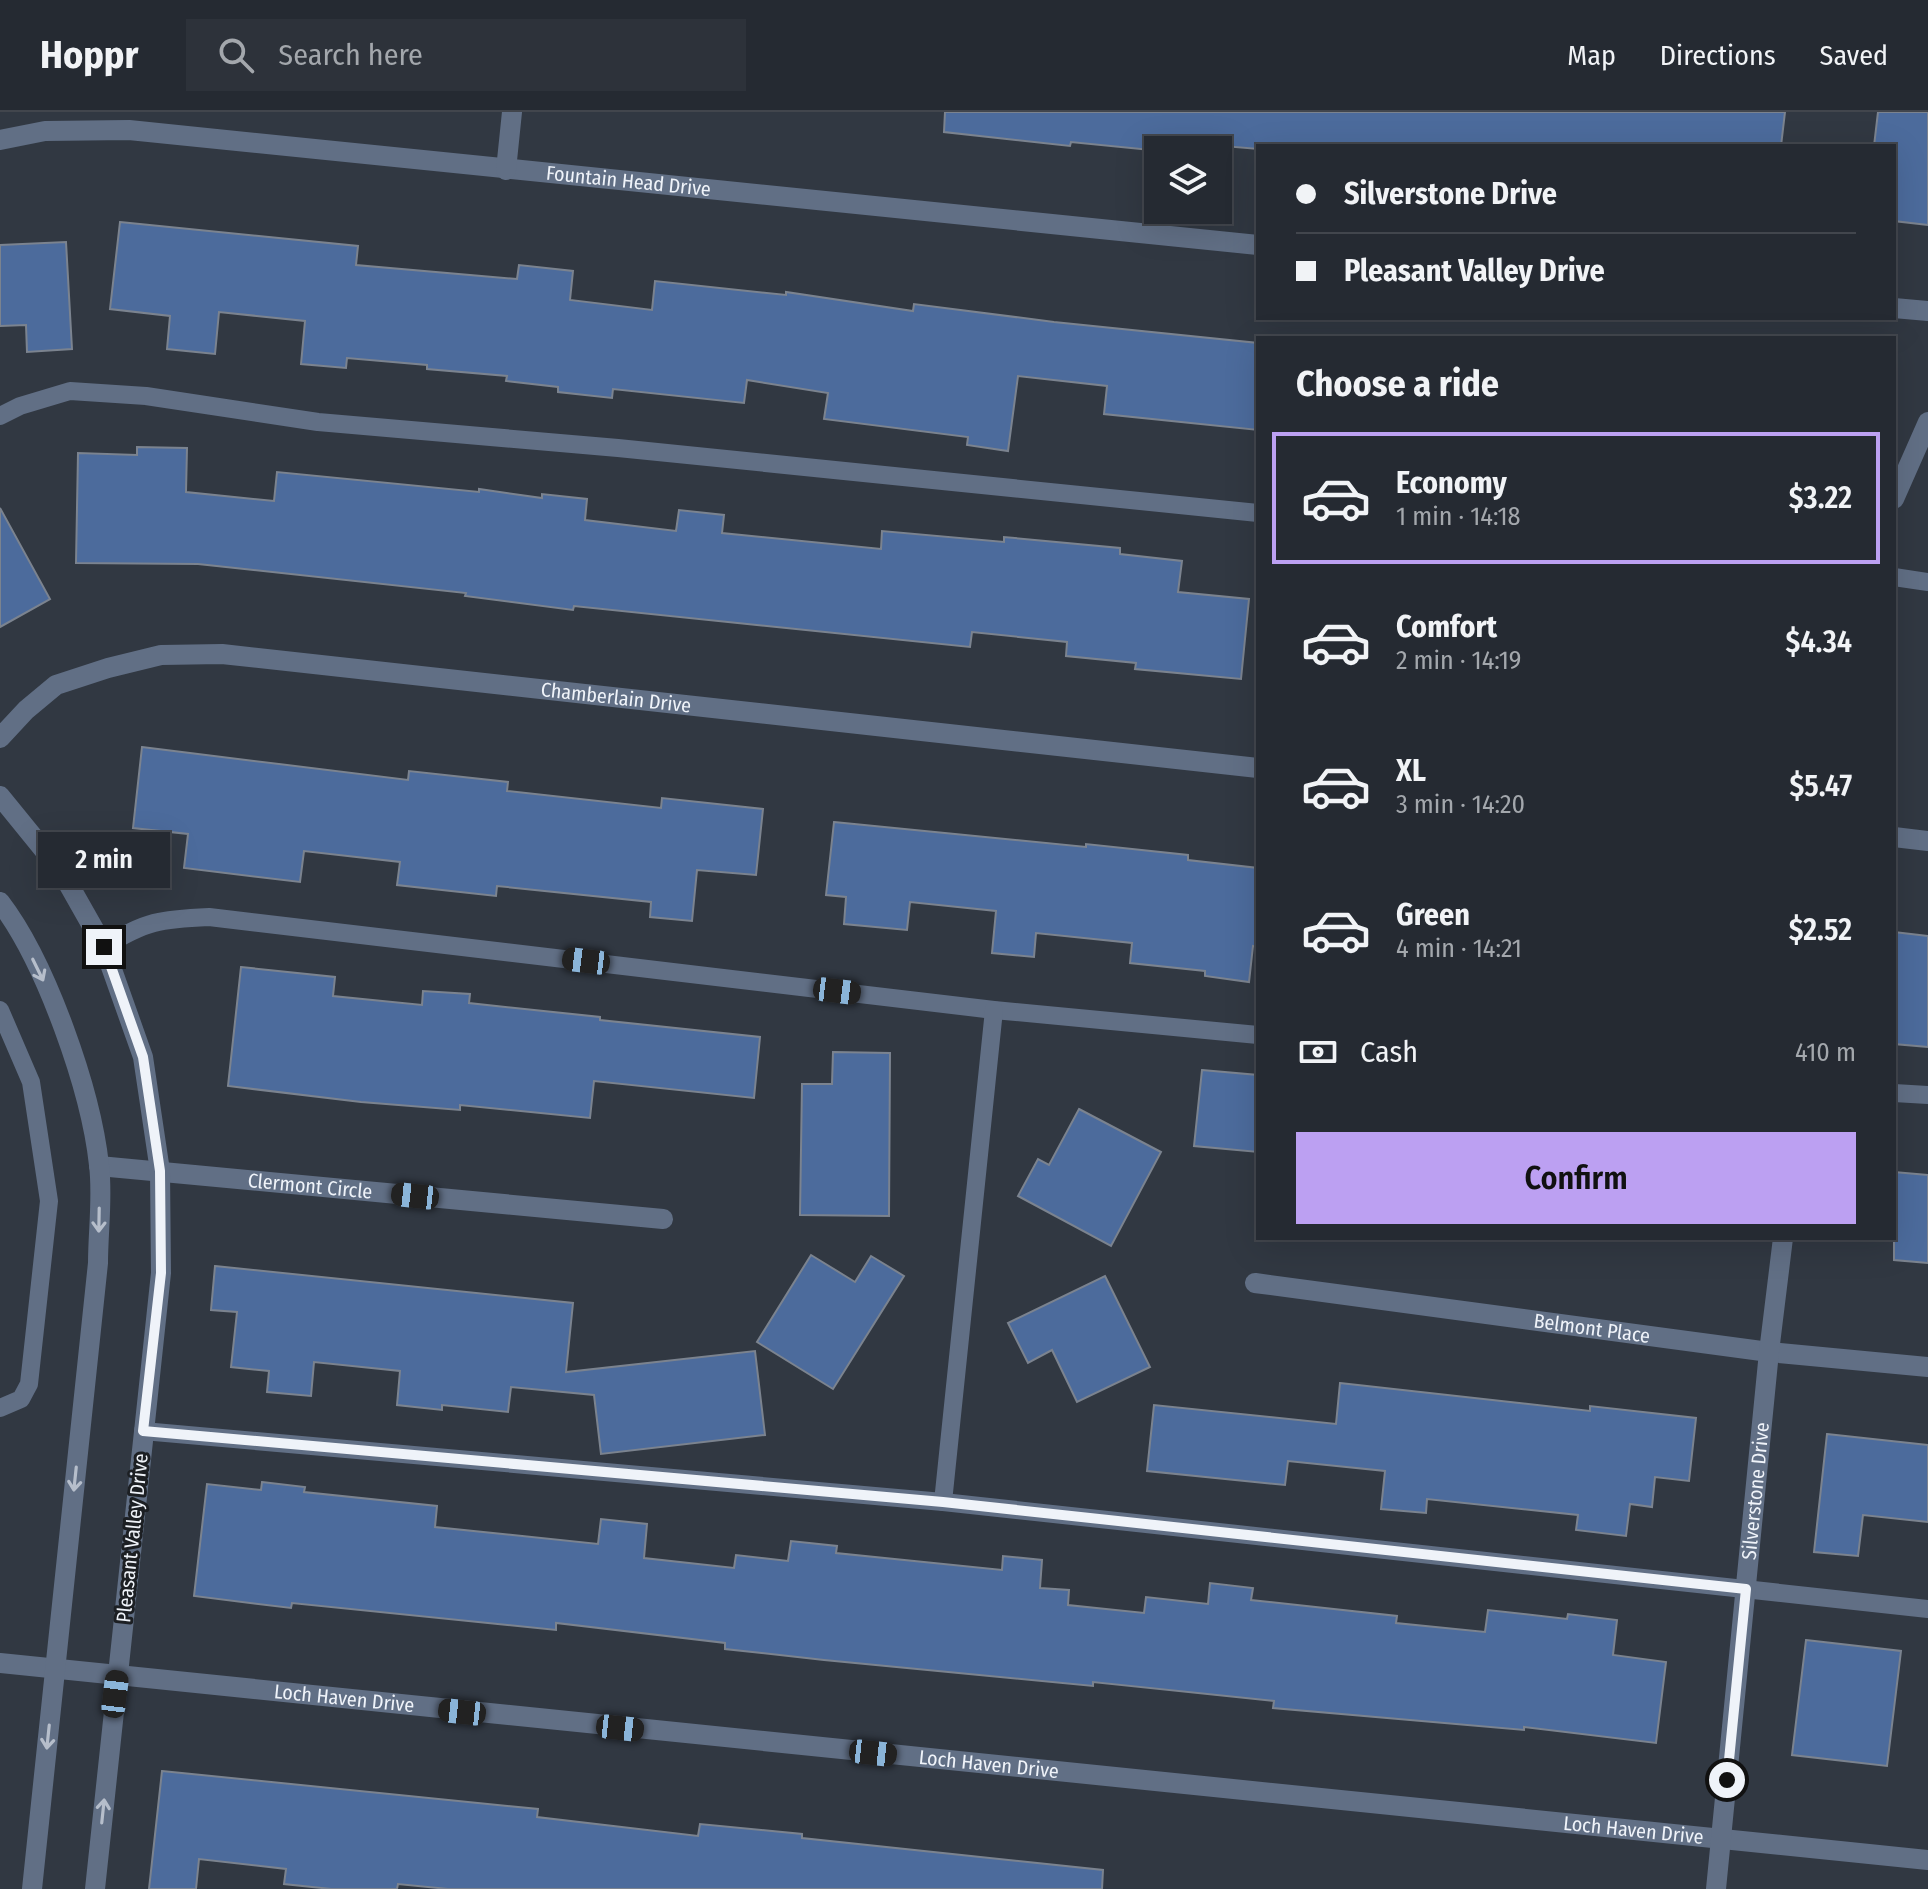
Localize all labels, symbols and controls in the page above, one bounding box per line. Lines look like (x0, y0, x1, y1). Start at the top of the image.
search box (186, 19, 746, 91)
text: Hoppr (40, 32, 138, 78)
icon: search (214, 33, 258, 77)
text: Search here (278, 37, 423, 73)
text: Map (1567, 39, 1616, 72)
text: Directions (1660, 39, 1776, 72)
text: Saved (1820, 39, 1888, 72)
map controls (1144, 136, 1232, 224)
button: layers (1144, 136, 1232, 224)
street label: Fountain Head Drive (545, 161, 712, 201)
text: Silverstone Drive (1344, 176, 1557, 212)
text: Pleasant Valley Drive (1344, 253, 1605, 289)
text: Choose a ride (1296, 362, 1499, 406)
icon: car (1300, 462, 1372, 534)
text: Economy (1396, 465, 1507, 501)
text: $3.22 (1789, 480, 1852, 516)
text: 1 min · 14:18 (1396, 501, 1521, 532)
icon: car (1300, 606, 1372, 678)
text: Comfort (1396, 609, 1497, 645)
text: $4.34 (1786, 624, 1852, 660)
text: 2 min · 14:19 (1396, 645, 1522, 676)
street label: Chamberlain Drive (540, 677, 692, 718)
icon: car (1300, 750, 1372, 822)
text: XL (1396, 753, 1426, 789)
text: $5.47 (1789, 768, 1852, 804)
text: 3 min · 14:20 (1396, 789, 1525, 820)
callout: 2 min (38, 831, 170, 887)
text: 2 min (75, 844, 133, 875)
icon: car (1300, 894, 1372, 966)
text: Green (1396, 897, 1470, 933)
text: $2.52 (1789, 912, 1852, 948)
route end (86, 929, 122, 965)
text: 4 min · 14:21 (1396, 933, 1522, 964)
car (561, 946, 611, 976)
one-way arrow (31, 958, 46, 982)
car (812, 976, 862, 1006)
icon: cash (1296, 1030, 1340, 1074)
text: Cash (1360, 1034, 1418, 1070)
text: 410 m (1795, 1037, 1856, 1068)
button: Confirm (1296, 1132, 1856, 1224)
street label: Clermont Circle (247, 1168, 373, 1204)
car (390, 1182, 440, 1210)
one-way arrow (91, 1206, 106, 1233)
street label: Belmont Place (1532, 1309, 1652, 1348)
street label: Silverstone Drive (1737, 1421, 1774, 1561)
street label: Pleasant Valley Drive (111, 1452, 153, 1624)
one-way arrow (67, 1465, 82, 1492)
car (100, 1669, 130, 1719)
street label: Loch Haven Drive (273, 1679, 415, 1717)
car (437, 1698, 487, 1726)
car (595, 1714, 645, 1742)
one-way arrow (40, 1723, 55, 1750)
car (848, 1739, 898, 1767)
street label: Loch Haven Drive (918, 1745, 1060, 1783)
route start (1709, 1762, 1745, 1798)
one-way arrow (96, 1798, 111, 1825)
street label: Loch Haven Drive (1562, 1811, 1705, 1849)

